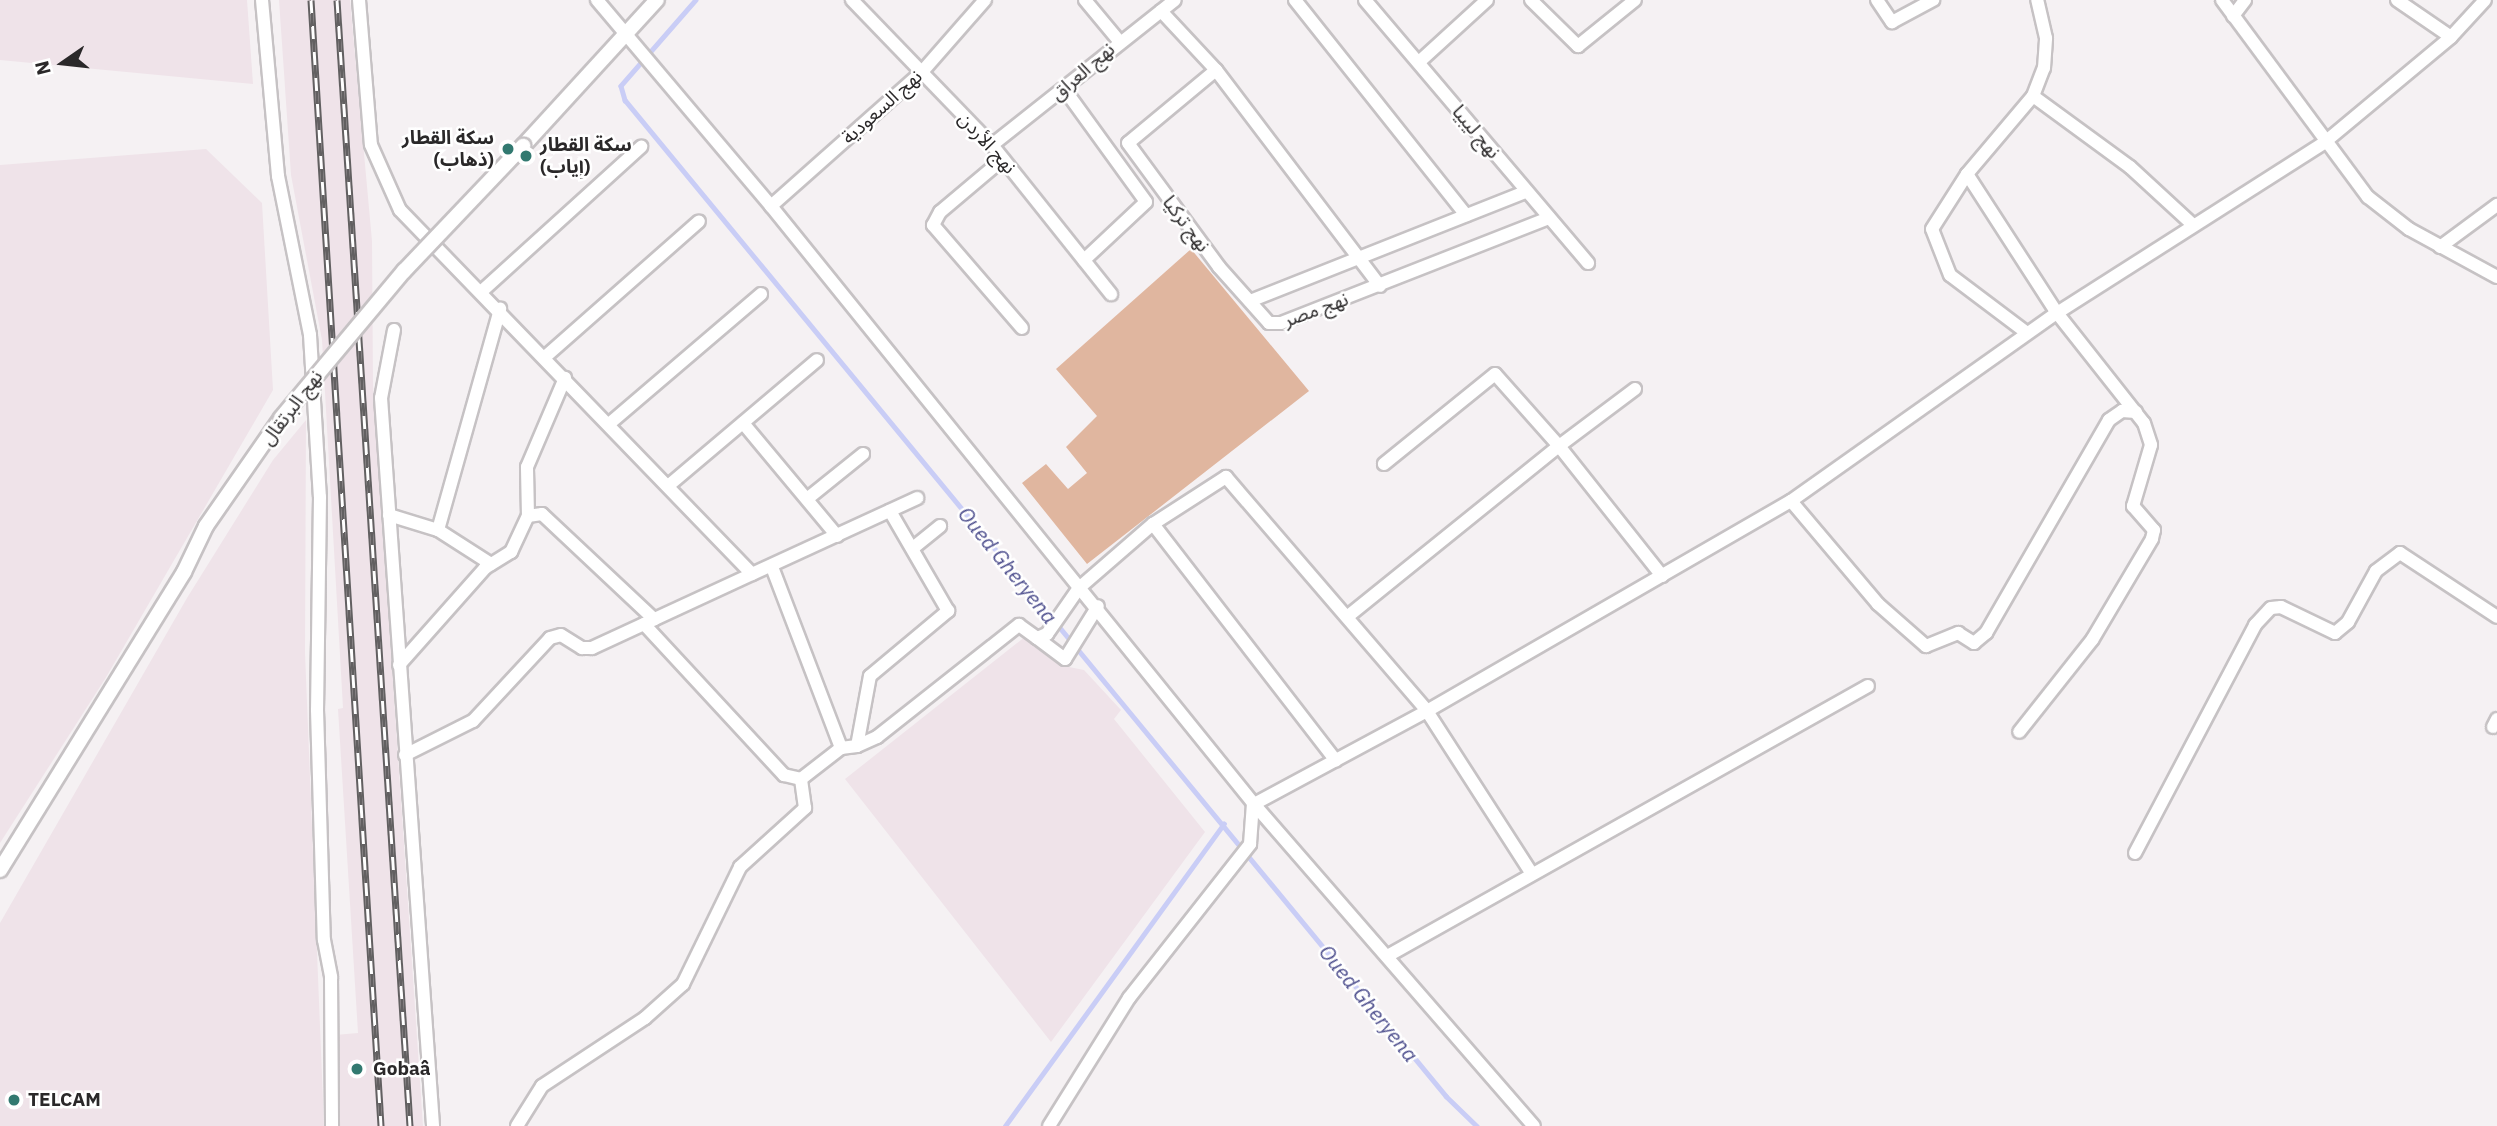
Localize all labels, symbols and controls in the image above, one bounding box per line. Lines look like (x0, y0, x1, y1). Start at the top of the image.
north arrow (28, 28, 98, 98)
street label: نهج العراق (1046, 38, 1120, 106)
text: N (29, 59, 56, 78)
street label: نهج السعودية (837, 65, 927, 149)
street label: نهج ليبيا (1447, 101, 1505, 163)
street label: نهج الأردن (953, 107, 1021, 179)
place label: سكة القطار (ذهاب) (402, 127, 494, 171)
place label: سكة القطار (إياب) (540, 134, 632, 178)
marker: سكة القطار (ذهاب) (500, 141, 516, 157)
marker: سكة القطار (إياب) (518, 148, 534, 164)
street label: نهج تركيا (1158, 191, 1214, 257)
street label: نهج مصر (1281, 288, 1351, 332)
street label: نهج البرتقال (256, 366, 328, 450)
water label: Oued Gheryena (953, 501, 1063, 629)
water label: Oued Gheryena (1314, 939, 1424, 1067)
place label: Gobaâ (373, 1058, 431, 1080)
marker: Gobaâ (347, 1059, 367, 1079)
place label: TELCAM (28, 1089, 101, 1111)
marker: TELCAM (6, 1092, 22, 1108)

